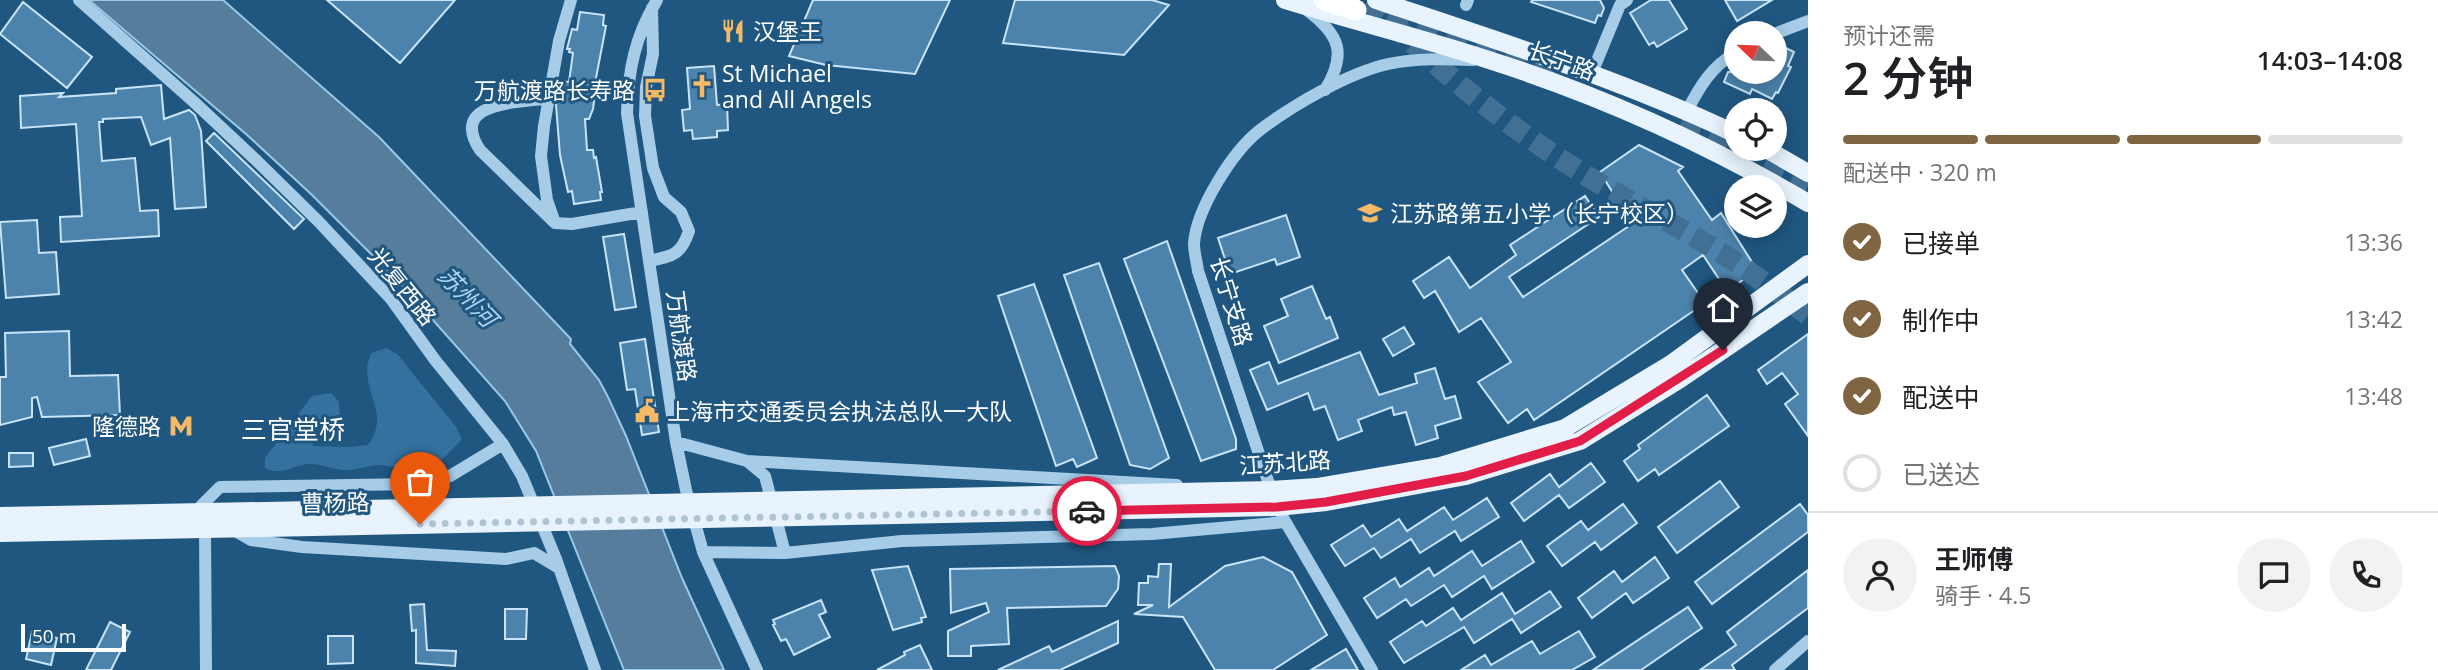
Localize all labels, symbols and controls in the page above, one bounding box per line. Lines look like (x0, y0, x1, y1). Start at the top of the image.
place label: 汉堡王 (753, 15, 822, 47)
restaurant icon: 汉堡王 (719, 17, 747, 45)
text: 预计还需 (1843, 19, 1935, 51)
north arrow (1724, 21, 1787, 84)
map controls (1724, 21, 1787, 238)
street label: 长宁路 (1524, 33, 1600, 87)
text: 14:03–14:08 (2257, 42, 2403, 78)
text: 2 分钟 (1843, 46, 1973, 108)
place label: St Michael and All Angels (722, 57, 872, 115)
church icon: St Michael and All Angels (688, 72, 716, 100)
place label: 万航渡路长寿路 (474, 74, 635, 106)
bus stop icon: 万航渡路长寿路 (641, 76, 669, 104)
button: locate (1724, 98, 1787, 161)
text: 配送中 · 320 m (1843, 156, 1997, 188)
button: layers (1724, 175, 1787, 238)
place label: 江苏路第五小学（长宁校区） (1390, 197, 1689, 229)
school or university icon: 江苏路第五小学（长宁校区） (1356, 199, 1384, 227)
icon: check (1843, 223, 1881, 261)
text: 已接单 (1902, 225, 1980, 261)
text: 13:36 (2344, 226, 2403, 258)
street label: 光复西路 (362, 240, 444, 332)
street label: 长宁支路 (1203, 252, 1261, 350)
water label: 苏州河 (431, 259, 508, 336)
pin (1693, 278, 1753, 350)
street label: 万航渡路 (660, 288, 704, 384)
icon: home (1704, 289, 1742, 327)
icon: check (1843, 300, 1881, 338)
text: 制作中 (1902, 302, 1980, 338)
text: 13:42 (2344, 303, 2403, 335)
icon: check (1843, 377, 1881, 415)
text: 配送中 (1902, 379, 1980, 415)
text: 13:48 (2344, 380, 2403, 412)
place label: 上海市交通委员会执法总队一大队 (667, 395, 1012, 427)
public building icon: 上海市交通委员会执法总队一大队 (633, 397, 661, 425)
place label: 隆德路 (92, 410, 161, 442)
district label: 三官堂桥 (241, 411, 345, 447)
metro station icon: 隆德路 (167, 412, 195, 440)
street label: 江苏北路 (1238, 443, 1332, 481)
pin (390, 452, 450, 524)
text: 已送达 (1902, 456, 1980, 492)
icon: bag (401, 463, 439, 501)
courier (1052, 476, 1122, 546)
street label: 曹杨路 (300, 485, 370, 519)
icon: car (1068, 492, 1106, 530)
button: person (1843, 538, 1917, 612)
button: chat (2237, 538, 2311, 612)
button: phone (2329, 538, 2403, 612)
text: 王师傅 (1935, 541, 2013, 577)
text: 骑手 · 4.5 (1935, 579, 2031, 611)
scale bar (21, 621, 126, 653)
text: 50 m (32, 623, 76, 649)

